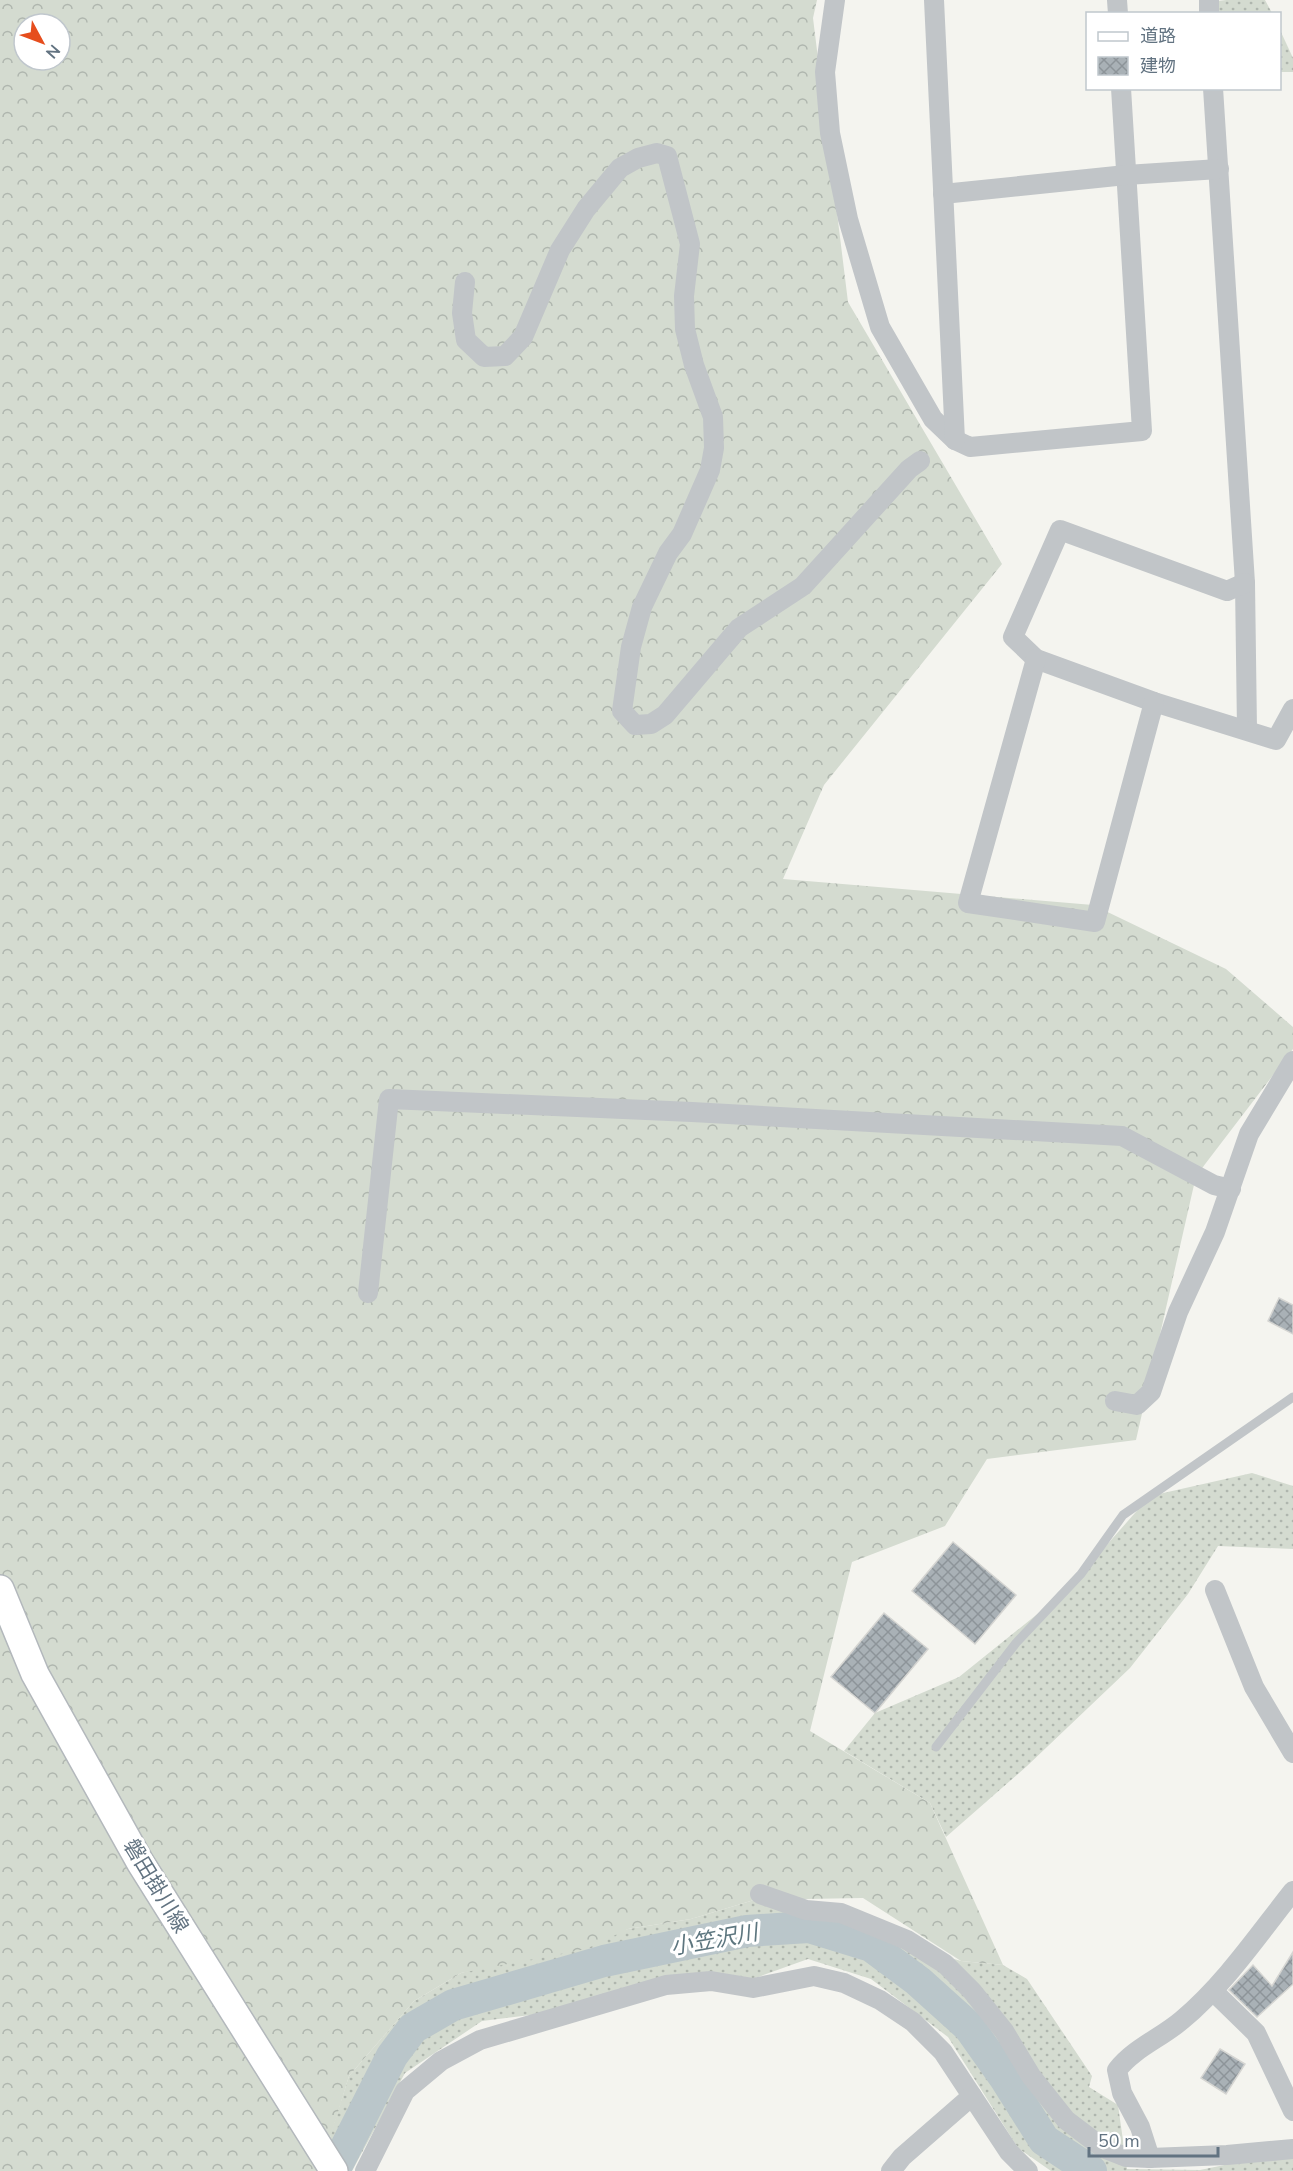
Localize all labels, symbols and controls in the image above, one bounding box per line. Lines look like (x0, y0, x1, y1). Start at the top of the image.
north arrow (12, 12, 72, 72)
legend (1086, 12, 1281, 90)
text: 道路 (1140, 24, 1176, 48)
text: N (40, 39, 65, 63)
text: 建物 (1140, 54, 1176, 78)
street label: 磐田掛川線 (117, 1834, 195, 1938)
water label: 小笠沢川 (668, 1917, 762, 1962)
scale bar (1089, 2120, 1218, 2158)
text: 50 m (1098, 2129, 1140, 2153)

